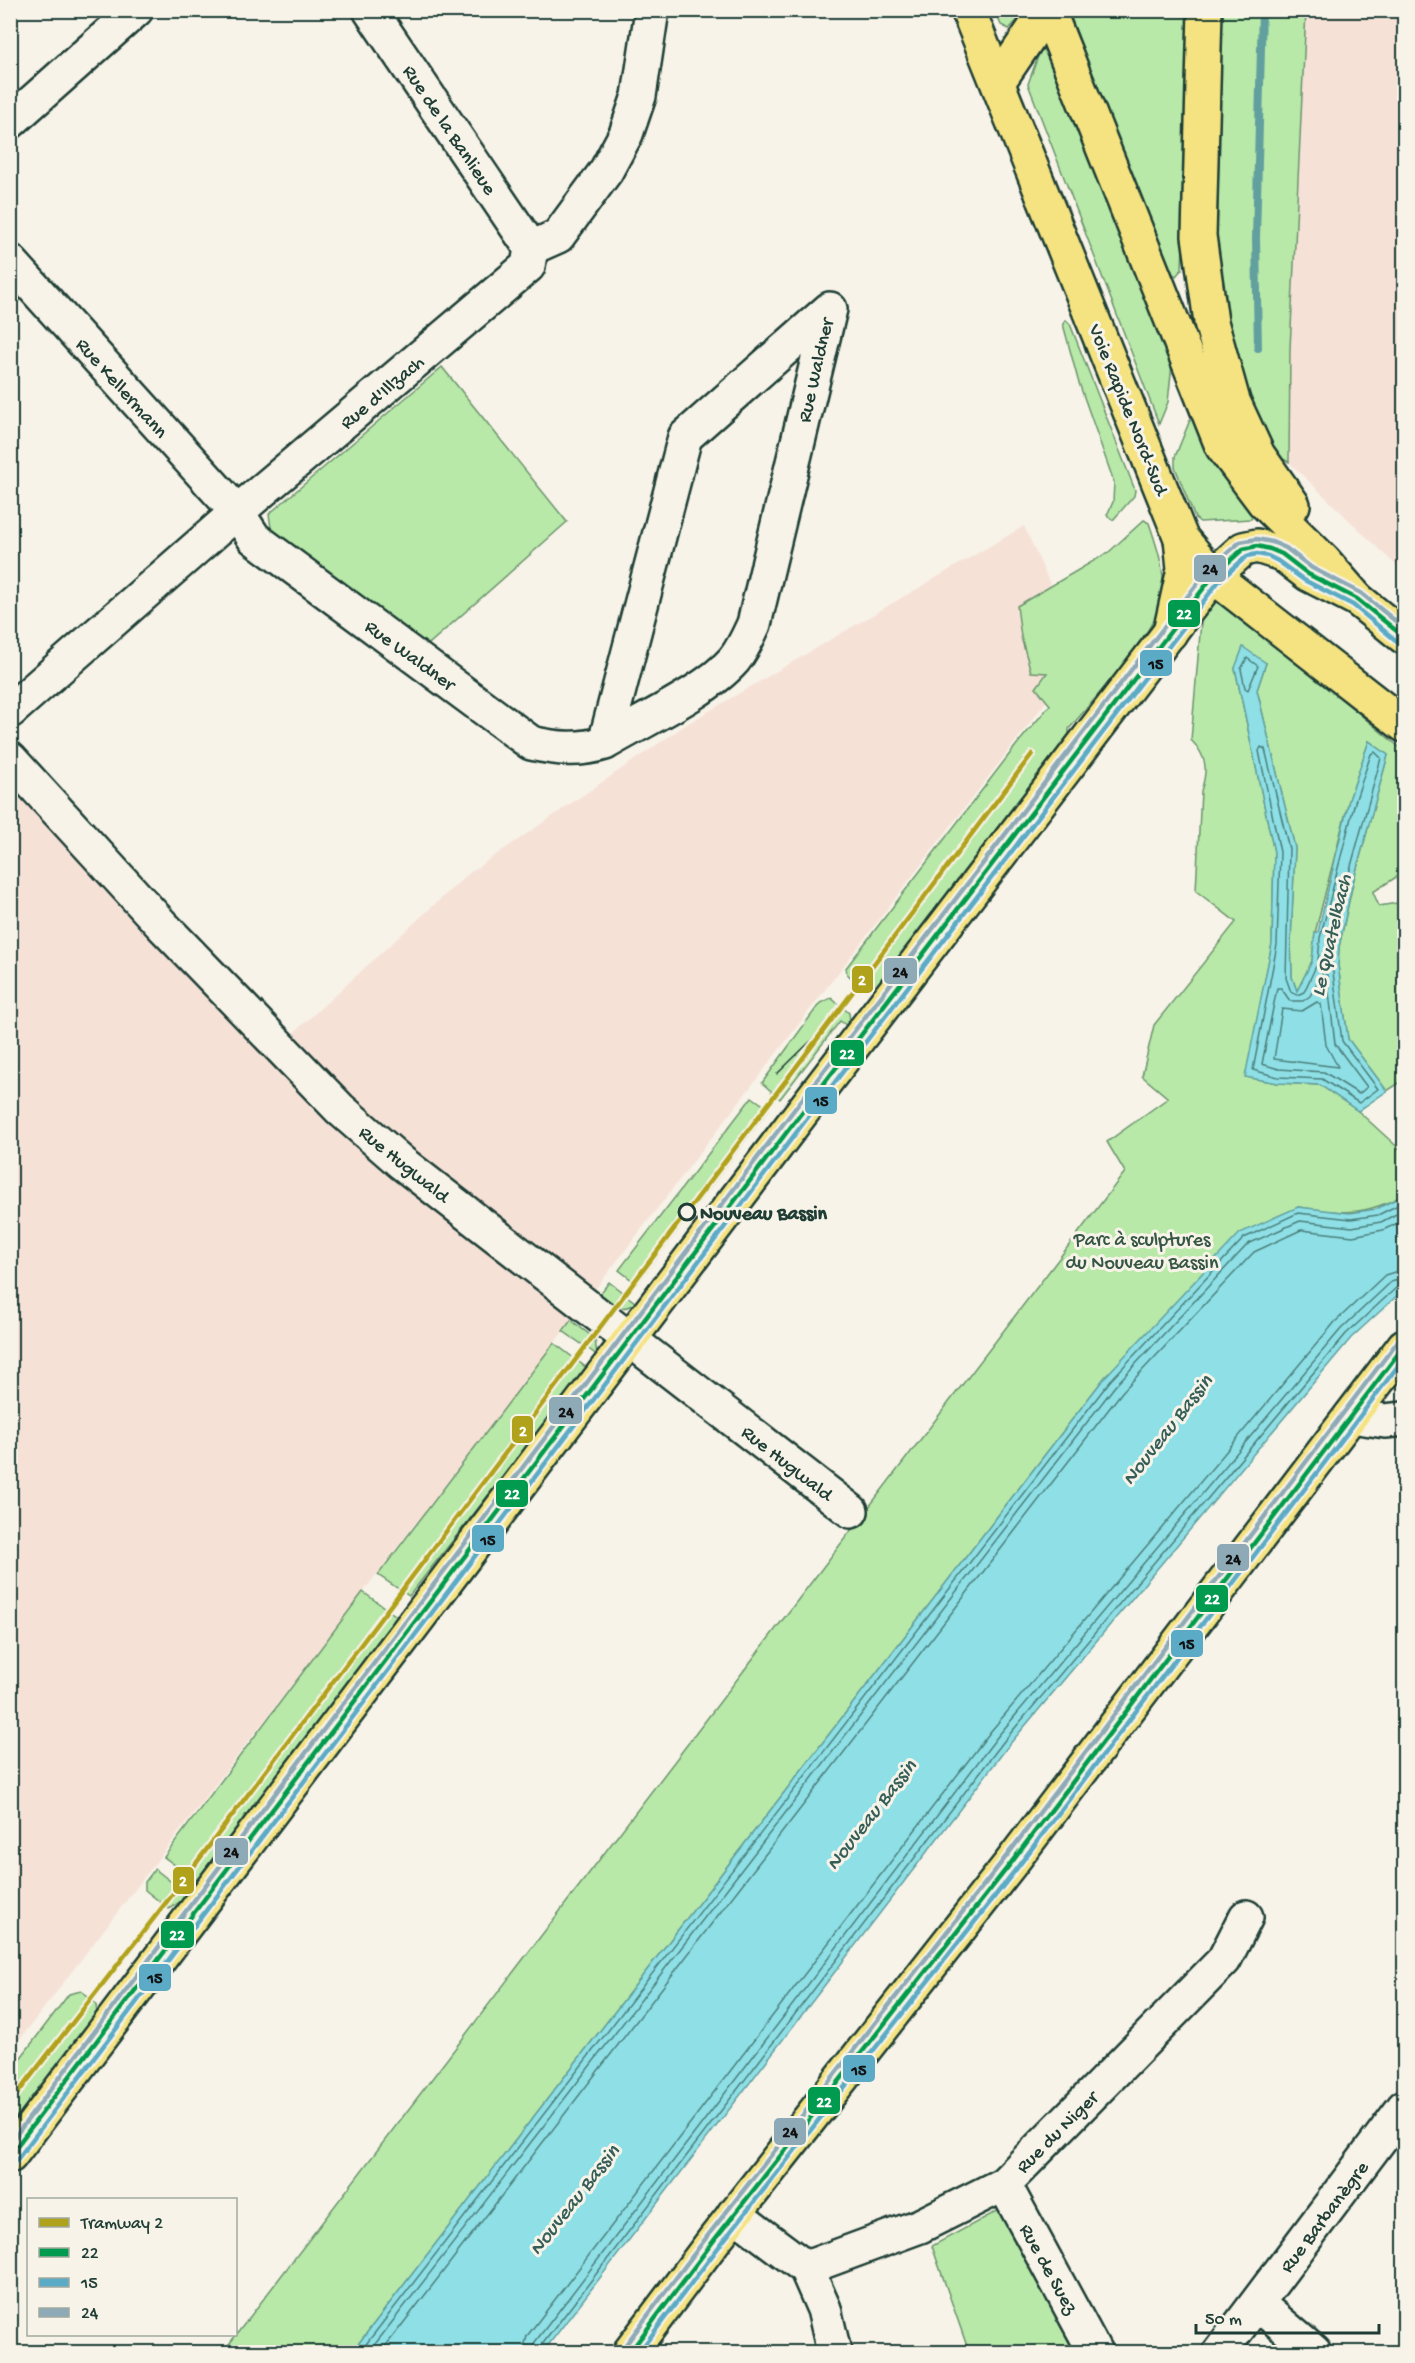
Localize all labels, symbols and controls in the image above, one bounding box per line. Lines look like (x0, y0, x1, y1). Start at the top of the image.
street label: Rue de la Banlieue (396, 62, 500, 201)
street label: Rue Waldner (794, 315, 841, 425)
street label: Voie Rapide Nord-Sud (1082, 321, 1172, 501)
street label: Rue Kellermann (69, 335, 172, 445)
street label: Rue d'Illzach (336, 352, 430, 436)
line badge: 24 (1193, 554, 1227, 583)
text: 24 (1202, 562, 1218, 581)
line badge: 22 (1167, 599, 1201, 628)
text: 22 (1176, 607, 1192, 626)
street label: Rue Waldner (359, 616, 460, 698)
line badge: 15 (1139, 649, 1173, 677)
text: 15 (1148, 657, 1164, 676)
water label: Le Quatelbach (1307, 872, 1360, 999)
line badge: 24 (883, 957, 918, 985)
line badge: 2 (851, 965, 874, 994)
text: 24 (892, 965, 908, 984)
text: 2 (858, 973, 866, 992)
line badge: 22 (830, 1039, 865, 1067)
text: 22 (839, 1047, 855, 1066)
line badge: 15 (804, 1086, 838, 1115)
text: 15 (813, 1094, 829, 1113)
street label: Rue Hugwald (353, 1122, 454, 1211)
marker: Nouveau Bassin (678, 1203, 696, 1221)
place label: Nouveau Bassin (700, 1204, 828, 1227)
park label: Parc à sculptures du Nouveau Bassin (1066, 1230, 1219, 1276)
water label: Nouveau Bassin (1118, 1370, 1220, 1491)
line badge: 24 (548, 1396, 583, 1425)
text: 24 (558, 1405, 574, 1424)
line badge: 2 (511, 1415, 534, 1444)
street label: Rue Hugwald (735, 1422, 838, 1509)
text: 2 (519, 1424, 527, 1443)
line badge: 22 (495, 1479, 529, 1508)
text: 22 (504, 1487, 520, 1506)
line badge: 15 (471, 1524, 505, 1553)
text: 15 (480, 1533, 496, 1552)
line badge: 24 (1216, 1543, 1250, 1572)
text: 24 (1225, 1552, 1241, 1571)
line badge: 22 (1195, 1584, 1229, 1613)
text: 22 (1204, 1592, 1220, 1611)
line badge: 15 (1170, 1629, 1204, 1658)
text: 15 (1179, 1637, 1195, 1656)
water label: Nouveau Bassin (822, 1755, 924, 1876)
line badge: 24 (214, 1837, 249, 1866)
text: 24 (223, 1845, 239, 1864)
line badge: 2 (172, 1866, 195, 1895)
text: 2 (179, 1874, 187, 1893)
line badge: 22 (160, 1920, 195, 1949)
text: 22 (169, 1928, 185, 1947)
line badge: 15 (138, 1963, 172, 1992)
text: 15 (147, 1971, 163, 1990)
line badge: 15 (842, 2054, 876, 2083)
text: 15 (851, 2063, 867, 2082)
line badge: 22 (807, 2086, 841, 2115)
street label: Rue du Niger (1013, 2086, 1106, 2179)
text: 22 (816, 2095, 832, 2114)
line badge: 24 (773, 2117, 807, 2146)
text: 24 (782, 2125, 798, 2144)
water label: Nouveau Bassin (525, 2140, 627, 2261)
street label: Rue Barbanègre (1276, 2157, 1376, 2278)
legend (27, 2198, 237, 2336)
text: Tramway 2 (80, 2214, 163, 2235)
street label: Rue de Suez (1013, 2221, 1082, 2320)
text: 22 (81, 2244, 99, 2265)
text: 15 (80, 2274, 98, 2295)
scale bar (1196, 2297, 1379, 2335)
text: 24 (81, 2304, 99, 2325)
text: 50 m (1205, 2310, 1242, 2331)

